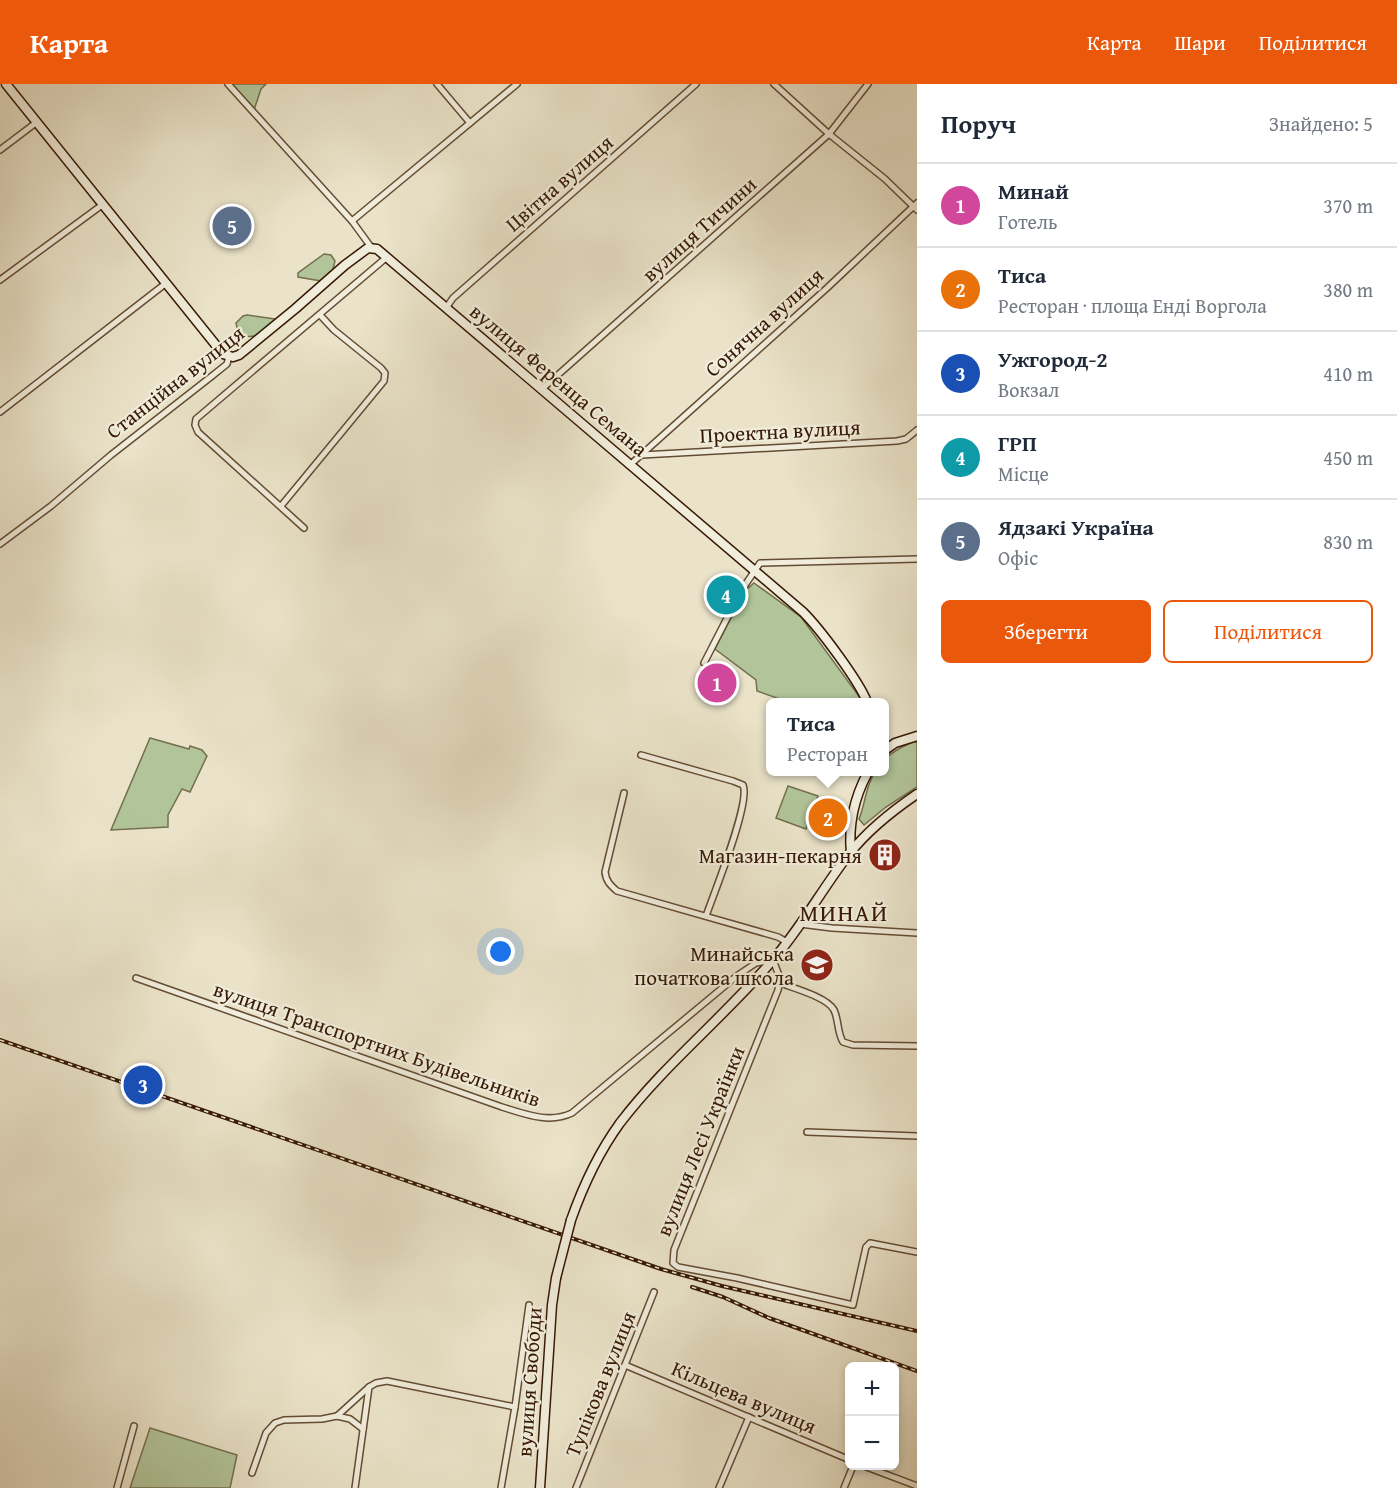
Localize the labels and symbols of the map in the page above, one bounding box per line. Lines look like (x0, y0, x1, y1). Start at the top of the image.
street label: Цвітна вулиця (498, 127, 620, 239)
street label: вулиця Тичини (635, 169, 763, 289)
pin: 5 (212, 204, 252, 248)
street label: Сонячна вулиця (698, 260, 831, 384)
street label: вулиця Ференца Семана (463, 296, 655, 464)
street label: Станційна вулиця (99, 318, 251, 446)
street label: Проектна вулиця (699, 411, 862, 451)
pin: 4 (706, 572, 746, 618)
pin: 1 (698, 660, 736, 706)
pin: 2 (808, 796, 848, 840)
building icon: Магазин-пекарня (867, 837, 903, 873)
place label: Магазин-пекарня (699, 840, 862, 871)
district label: МИНАЙ (799, 895, 889, 930)
your location (486, 937, 515, 966)
place label: Минайська початкова школа (634, 938, 794, 993)
school or university icon: Минайська початкова школа (799, 947, 835, 983)
street label: вулиця Транспортних Будівельників (209, 973, 545, 1115)
street label: вулиця Лесі Українки (648, 1041, 752, 1241)
pin: 3 (124, 1062, 162, 1108)
street label: вулиця Свободи (508, 1306, 550, 1458)
street label: Тупікова вулиця (557, 1306, 643, 1461)
street label: Кільцева вулиця (667, 1353, 821, 1442)

